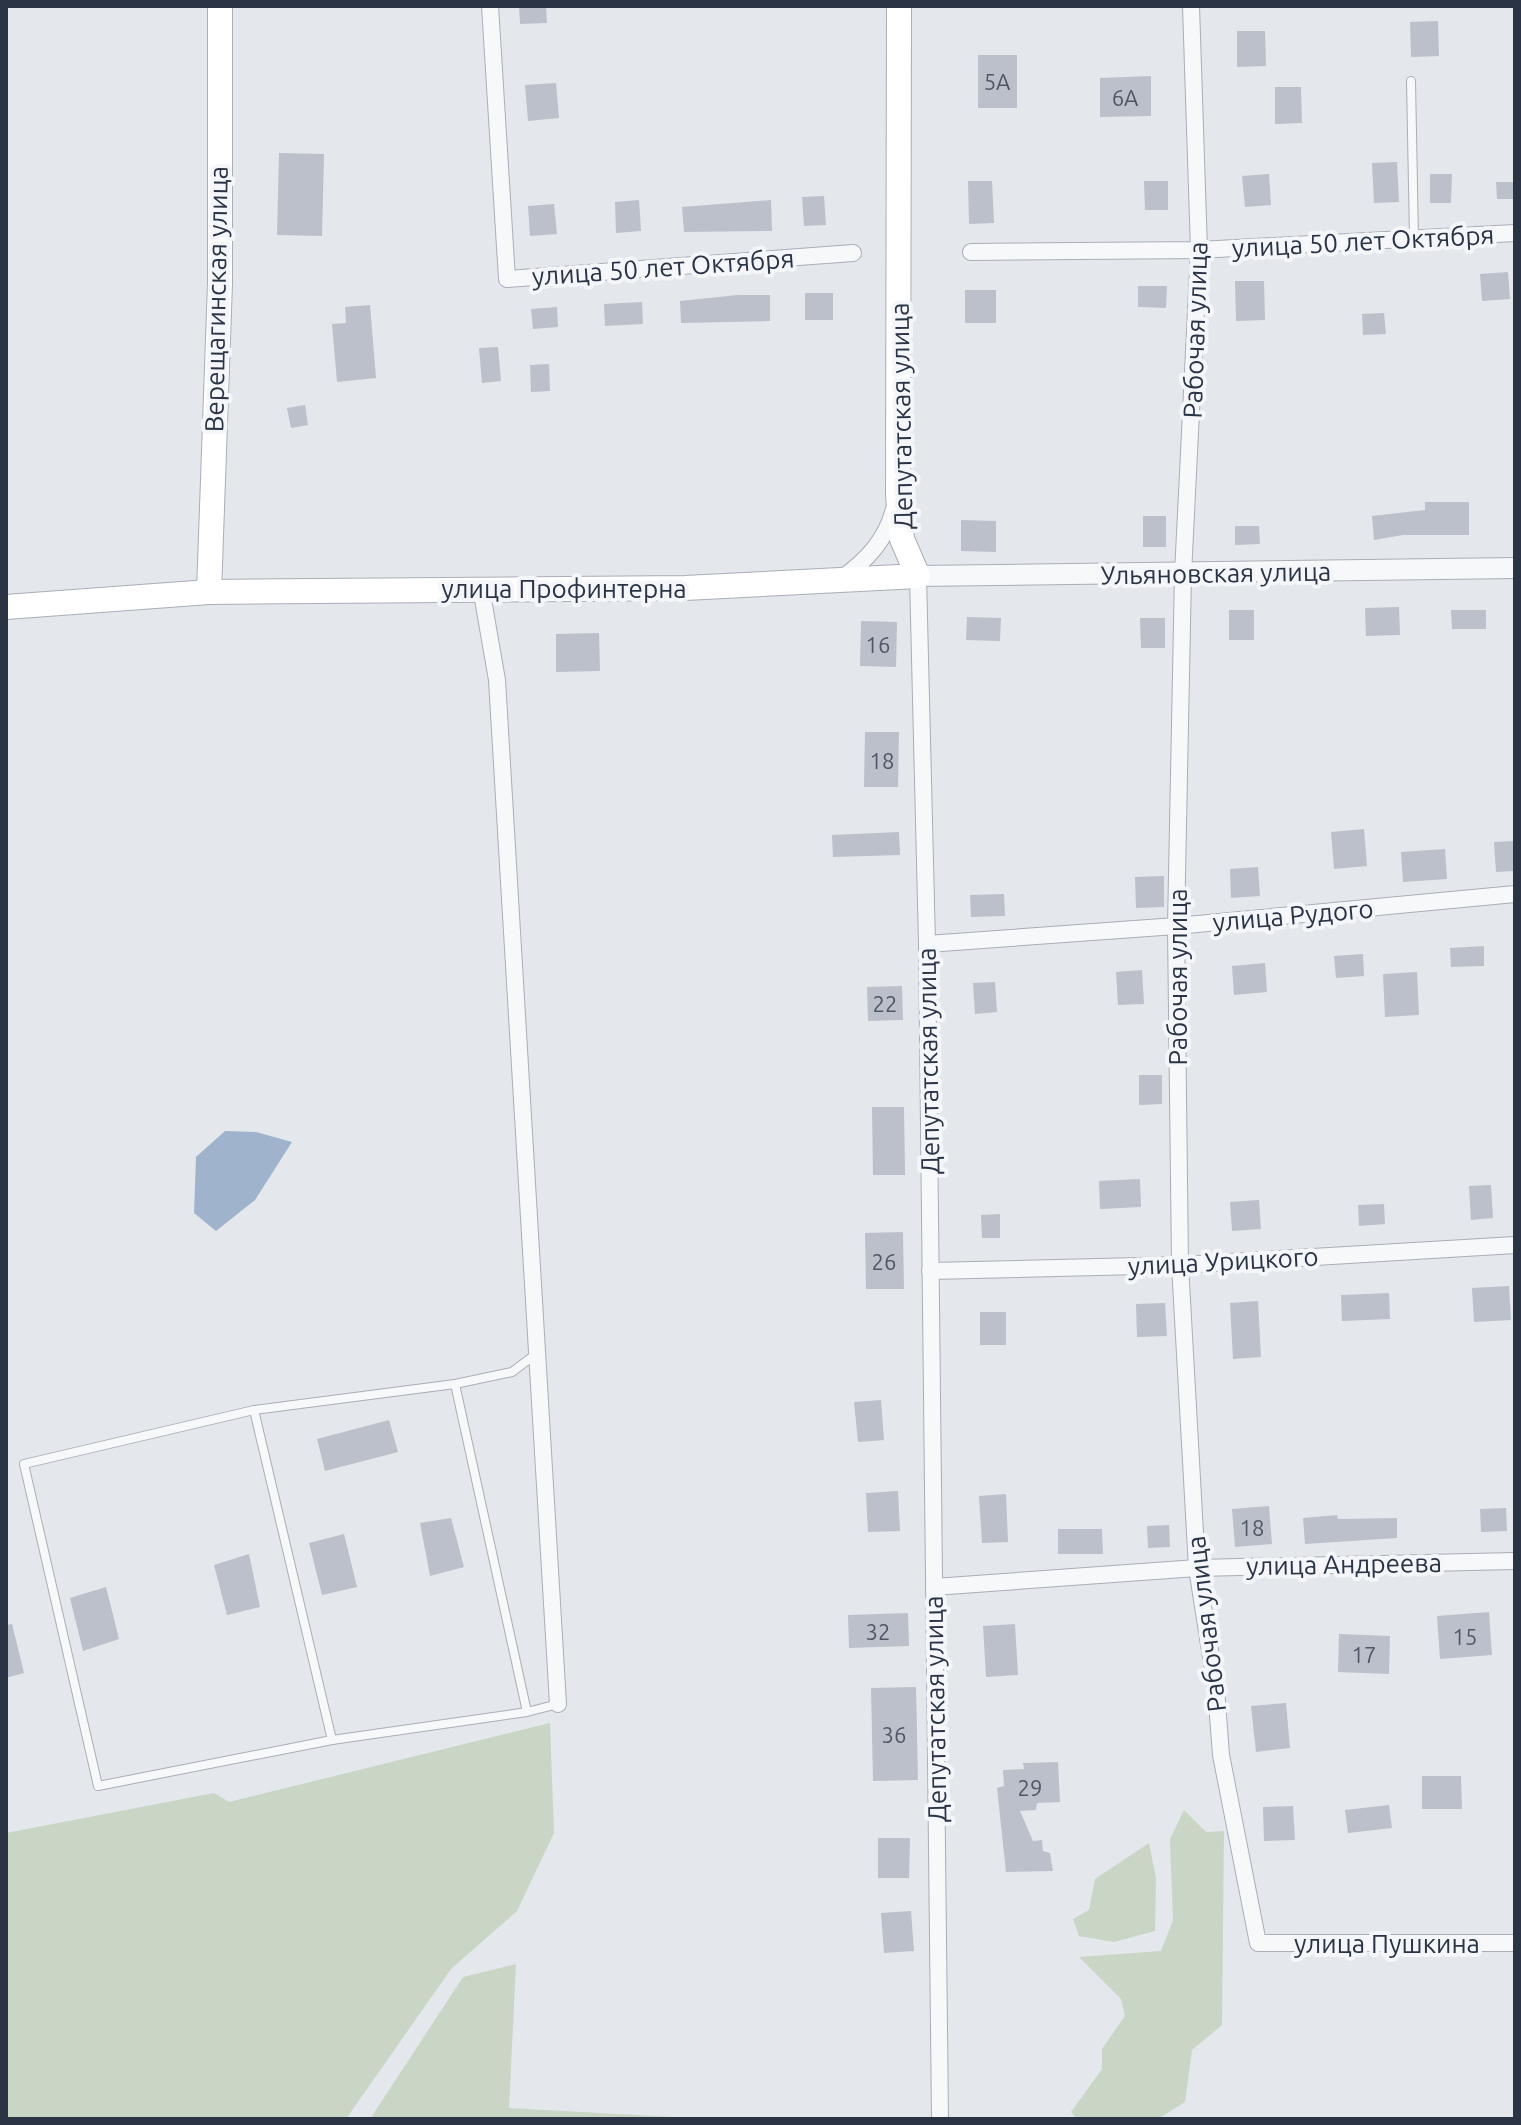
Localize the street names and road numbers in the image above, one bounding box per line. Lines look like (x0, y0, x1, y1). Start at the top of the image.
street label: Верещагинская улица (199, 166, 233, 432)
street label: улица 50 лет Октября (1231, 220, 1495, 262)
street label: Рабочая улица (1177, 241, 1213, 419)
street label: улица 50 лет Октября (531, 243, 795, 291)
street label: Депутатская улица (885, 302, 917, 530)
street label: Ульяновская улица (1100, 556, 1332, 590)
street label: улица Профинтерна (441, 574, 687, 603)
street label: Рабочая улица (1163, 888, 1192, 1066)
street label: улица Рудого (1211, 894, 1375, 936)
street label: Депутатская улица (912, 947, 944, 1175)
street label: улица Урицкого (1127, 1242, 1319, 1280)
street label: Рабочая улица (1181, 1534, 1231, 1714)
street label: улица Андреева (1246, 1548, 1442, 1580)
street label: Депутатская улица (919, 1595, 951, 1823)
street label: улица Пушкина (1294, 1929, 1480, 1958)

